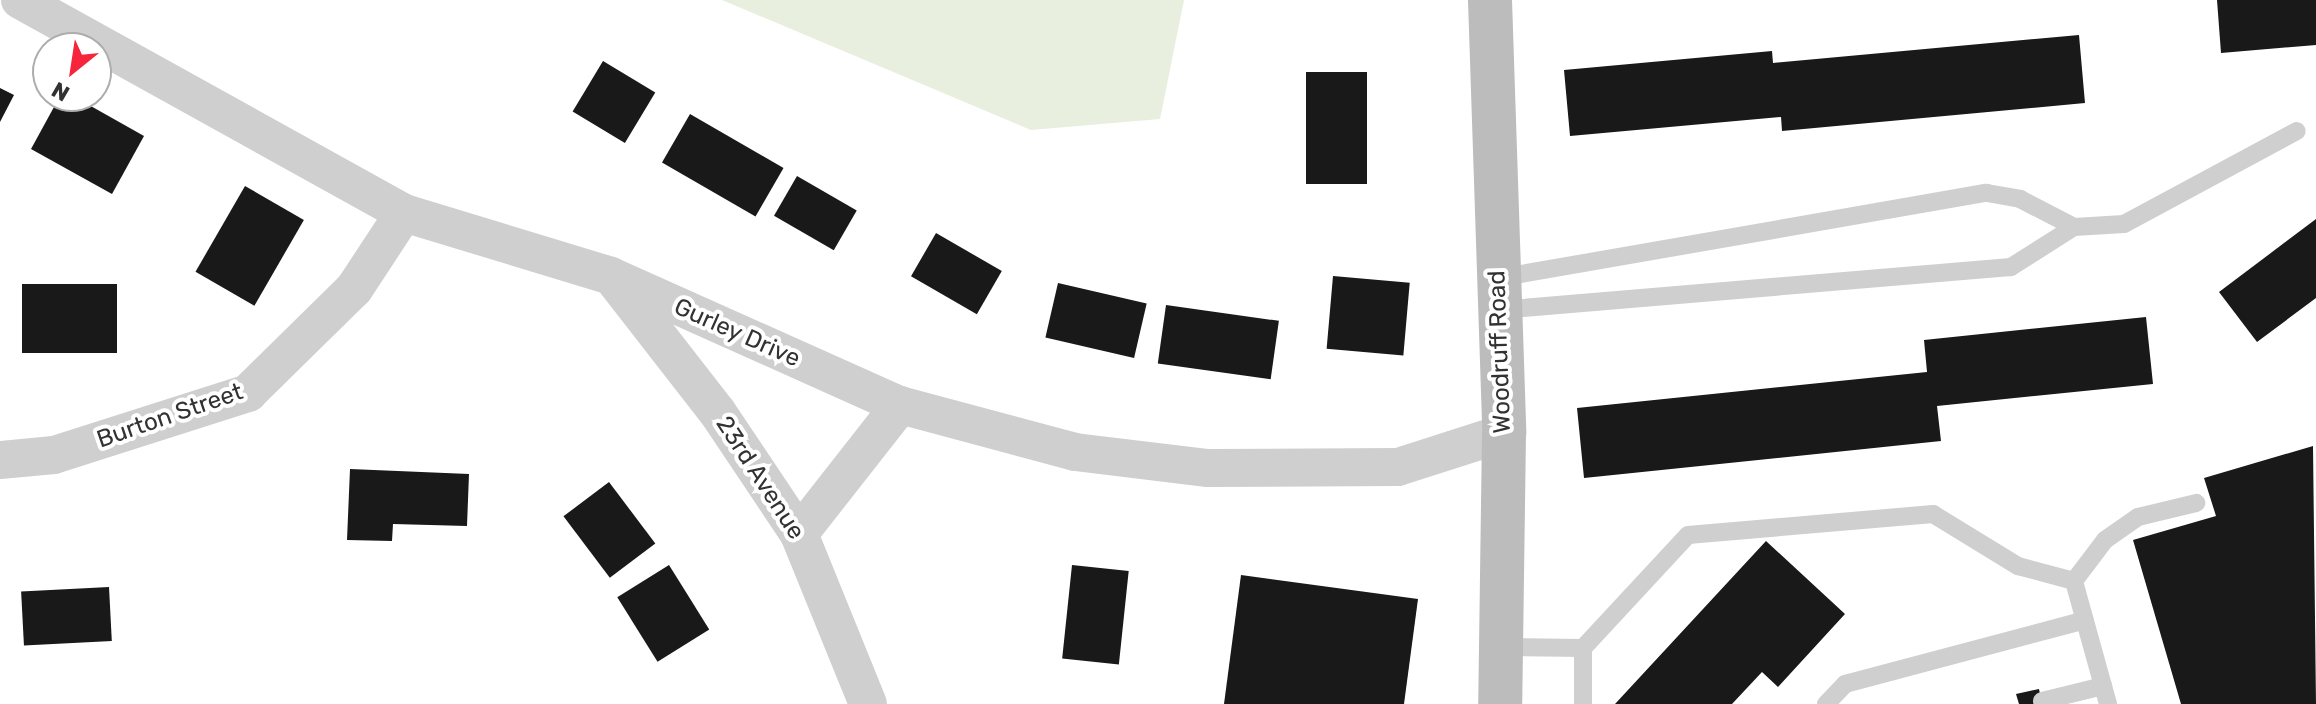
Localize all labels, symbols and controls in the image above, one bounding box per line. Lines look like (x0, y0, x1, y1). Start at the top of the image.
north arrow (32, 32, 112, 112)
text: N (47, 76, 74, 107)
street label: Woodruff Road (1483, 270, 1517, 434)
street label: Gurley Drive (669, 292, 805, 374)
street label: Burton Street (93, 378, 247, 454)
street label: 23rd Avenue (709, 411, 811, 545)

